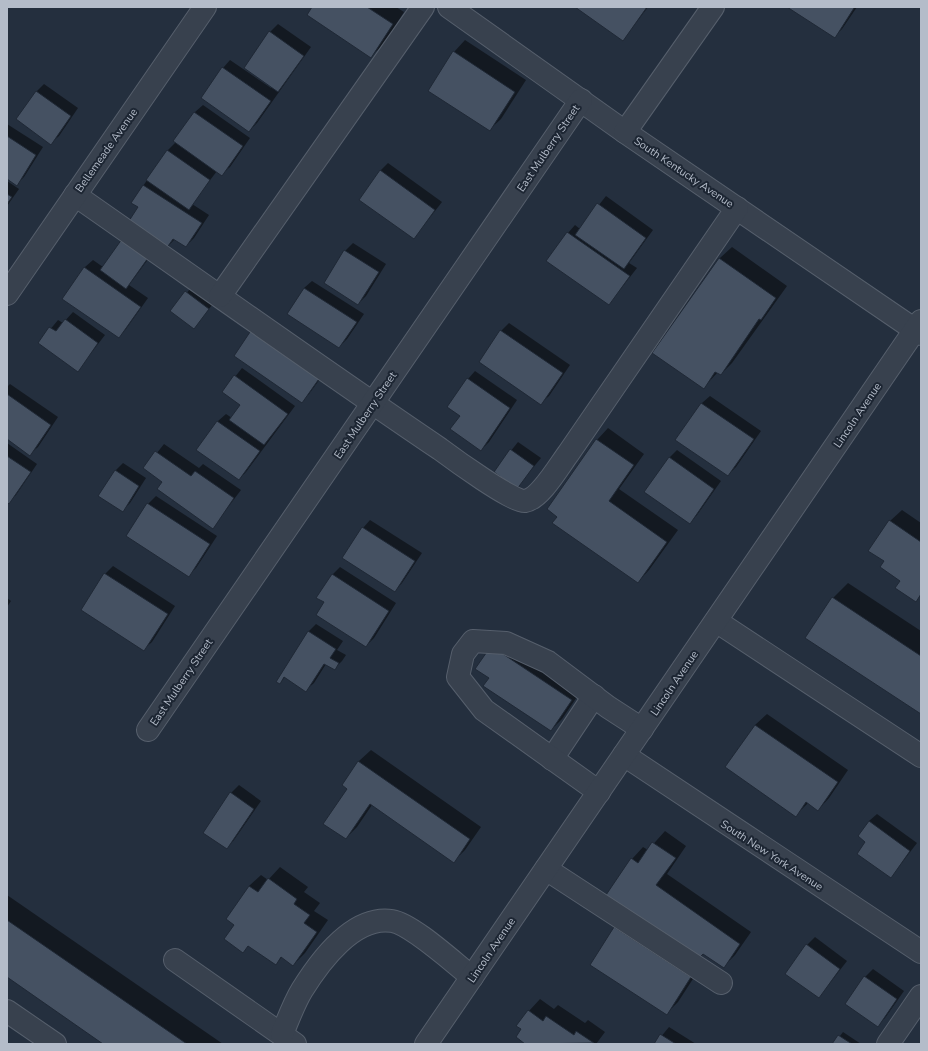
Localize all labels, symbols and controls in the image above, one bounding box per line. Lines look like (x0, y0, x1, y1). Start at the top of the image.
street label: East Mulberry Street (514, 102, 583, 195)
street label: Bellemeade Avenue (72, 105, 141, 195)
street label: South Kentucky Avenue (631, 133, 737, 211)
street label: East Mulberry Street (331, 369, 400, 462)
street label: Lincoln Avenue (830, 380, 885, 451)
street label: East Mulberry Street (147, 636, 216, 729)
street label: Lincoln Avenue (647, 648, 702, 719)
street label: South New York Avenue (718, 817, 826, 894)
street label: Lincoln Avenue (464, 915, 519, 986)

